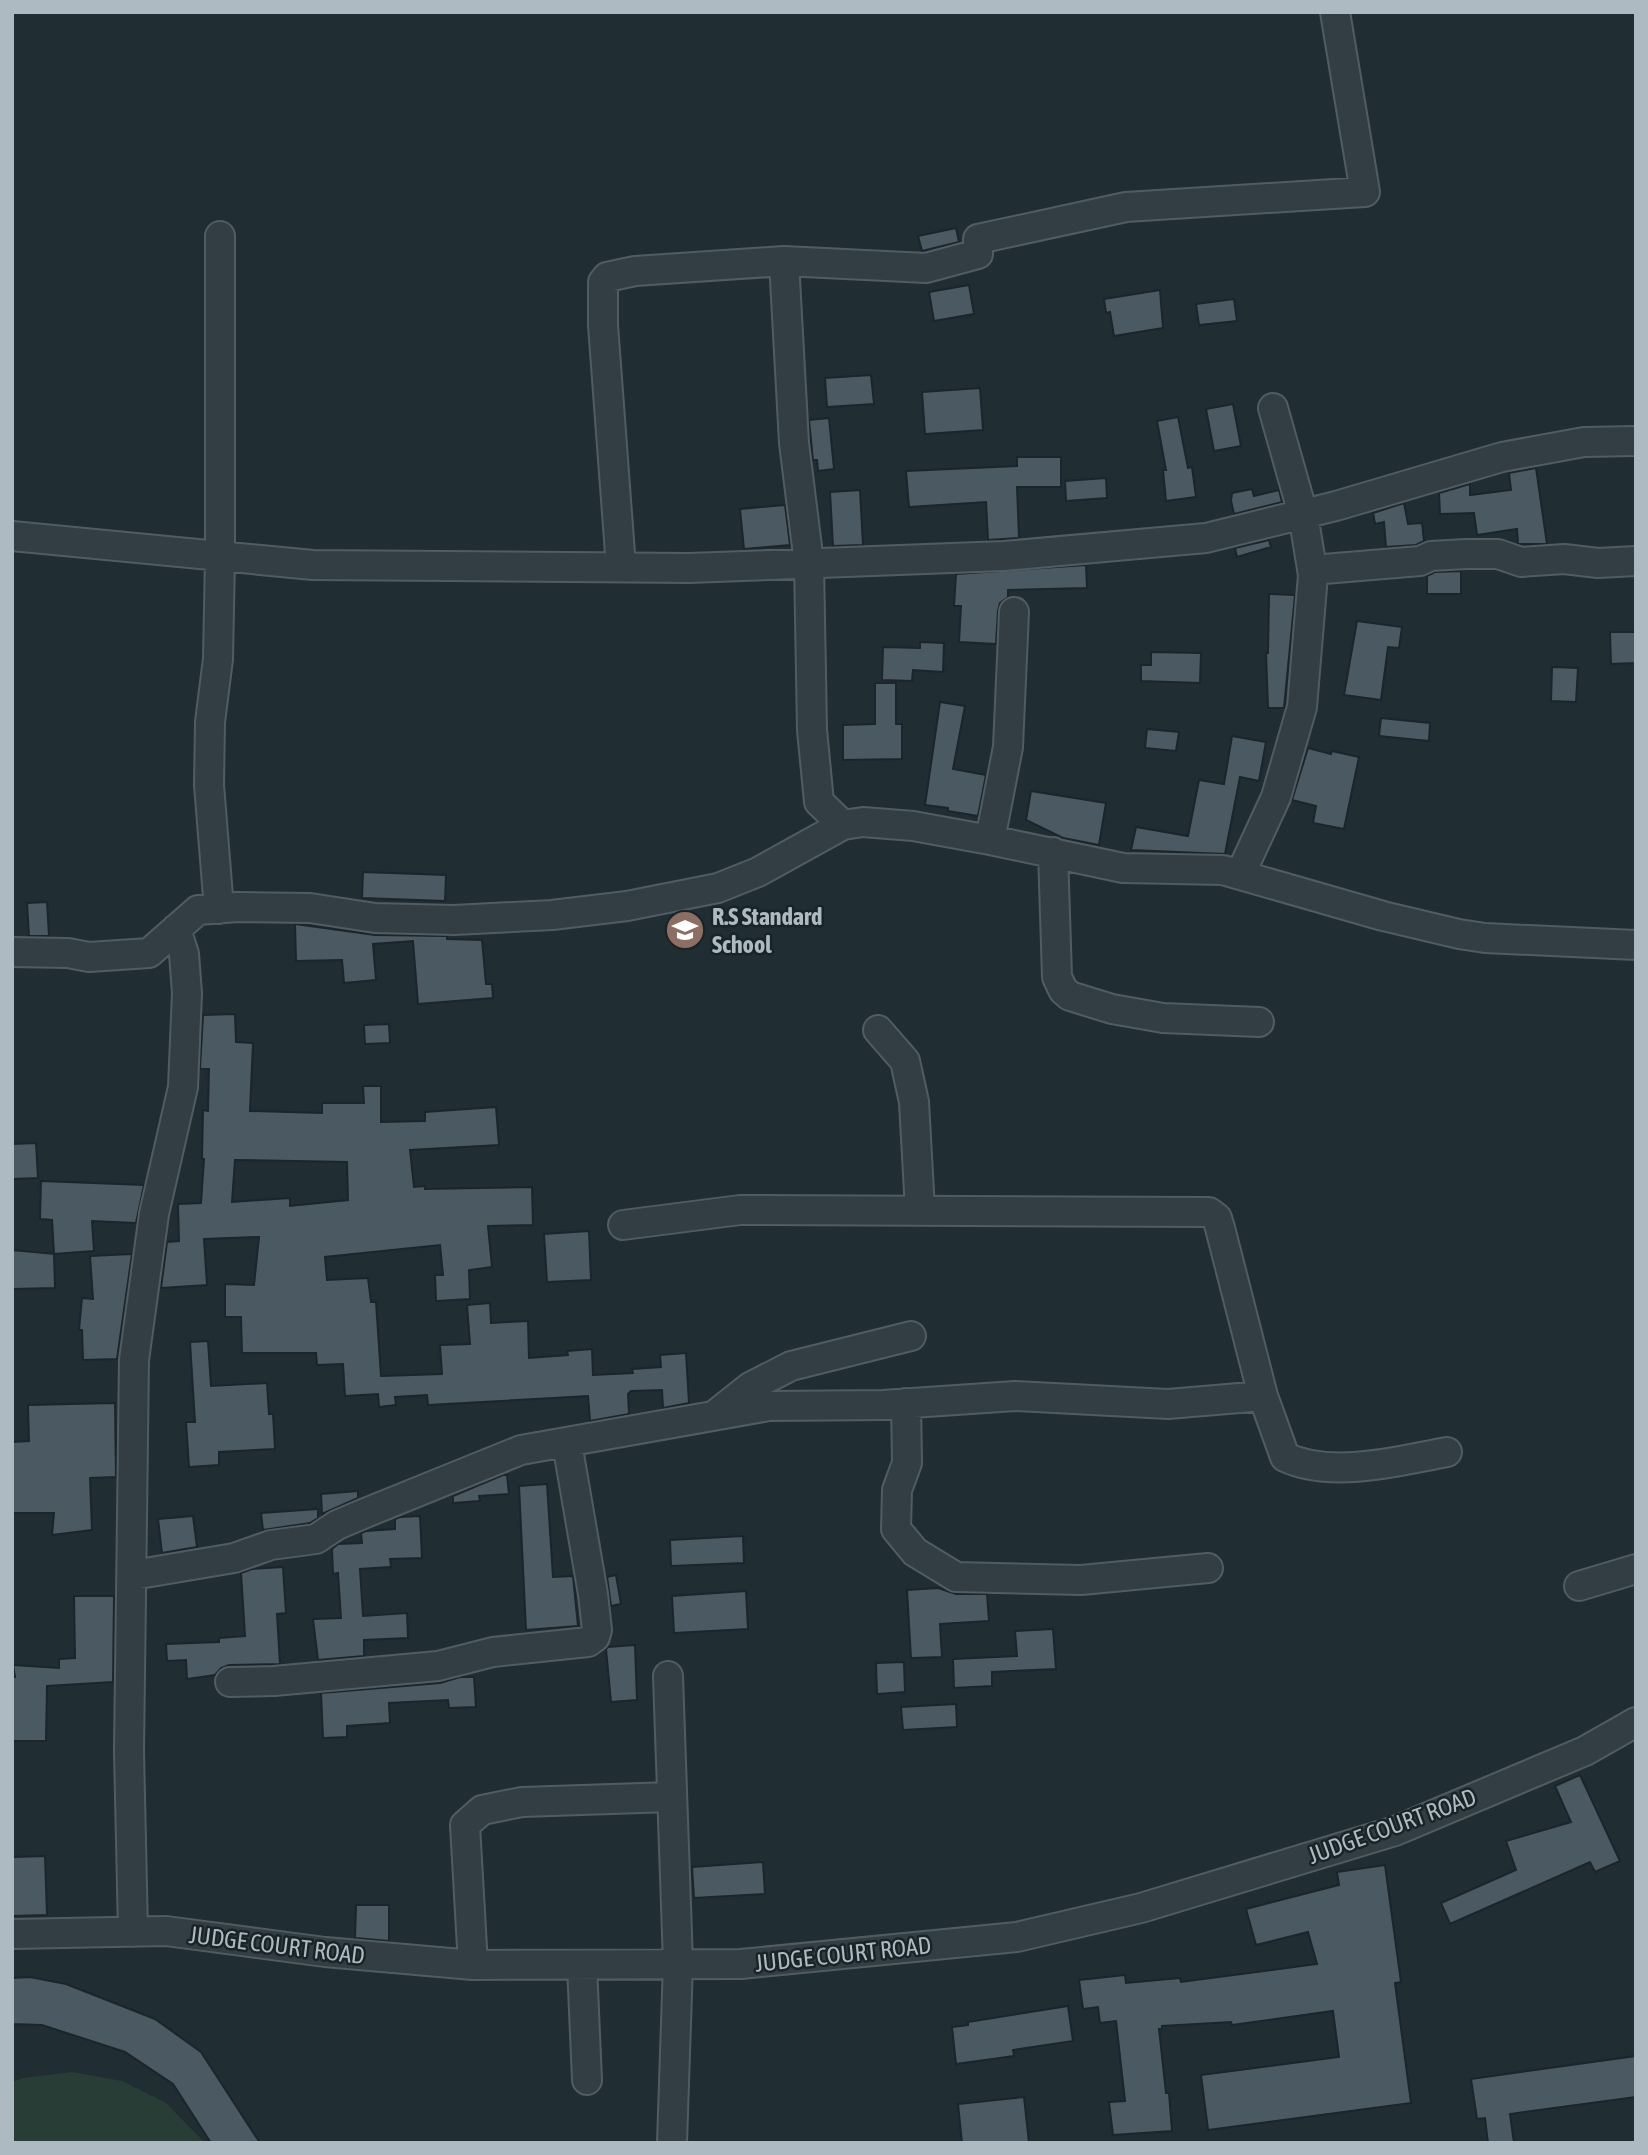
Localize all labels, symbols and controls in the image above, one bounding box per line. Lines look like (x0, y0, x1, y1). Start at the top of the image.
place label: R.S Standard School (712, 903, 822, 958)
school or university icon: R.S Standard School (664, 909, 706, 951)
street label: JUDGE COURT ROAD (1304, 1783, 1480, 1869)
street label: JUDGE COURT ROAD (188, 1921, 366, 1969)
street label: JUDGE COURT ROAD (754, 1931, 932, 1977)

